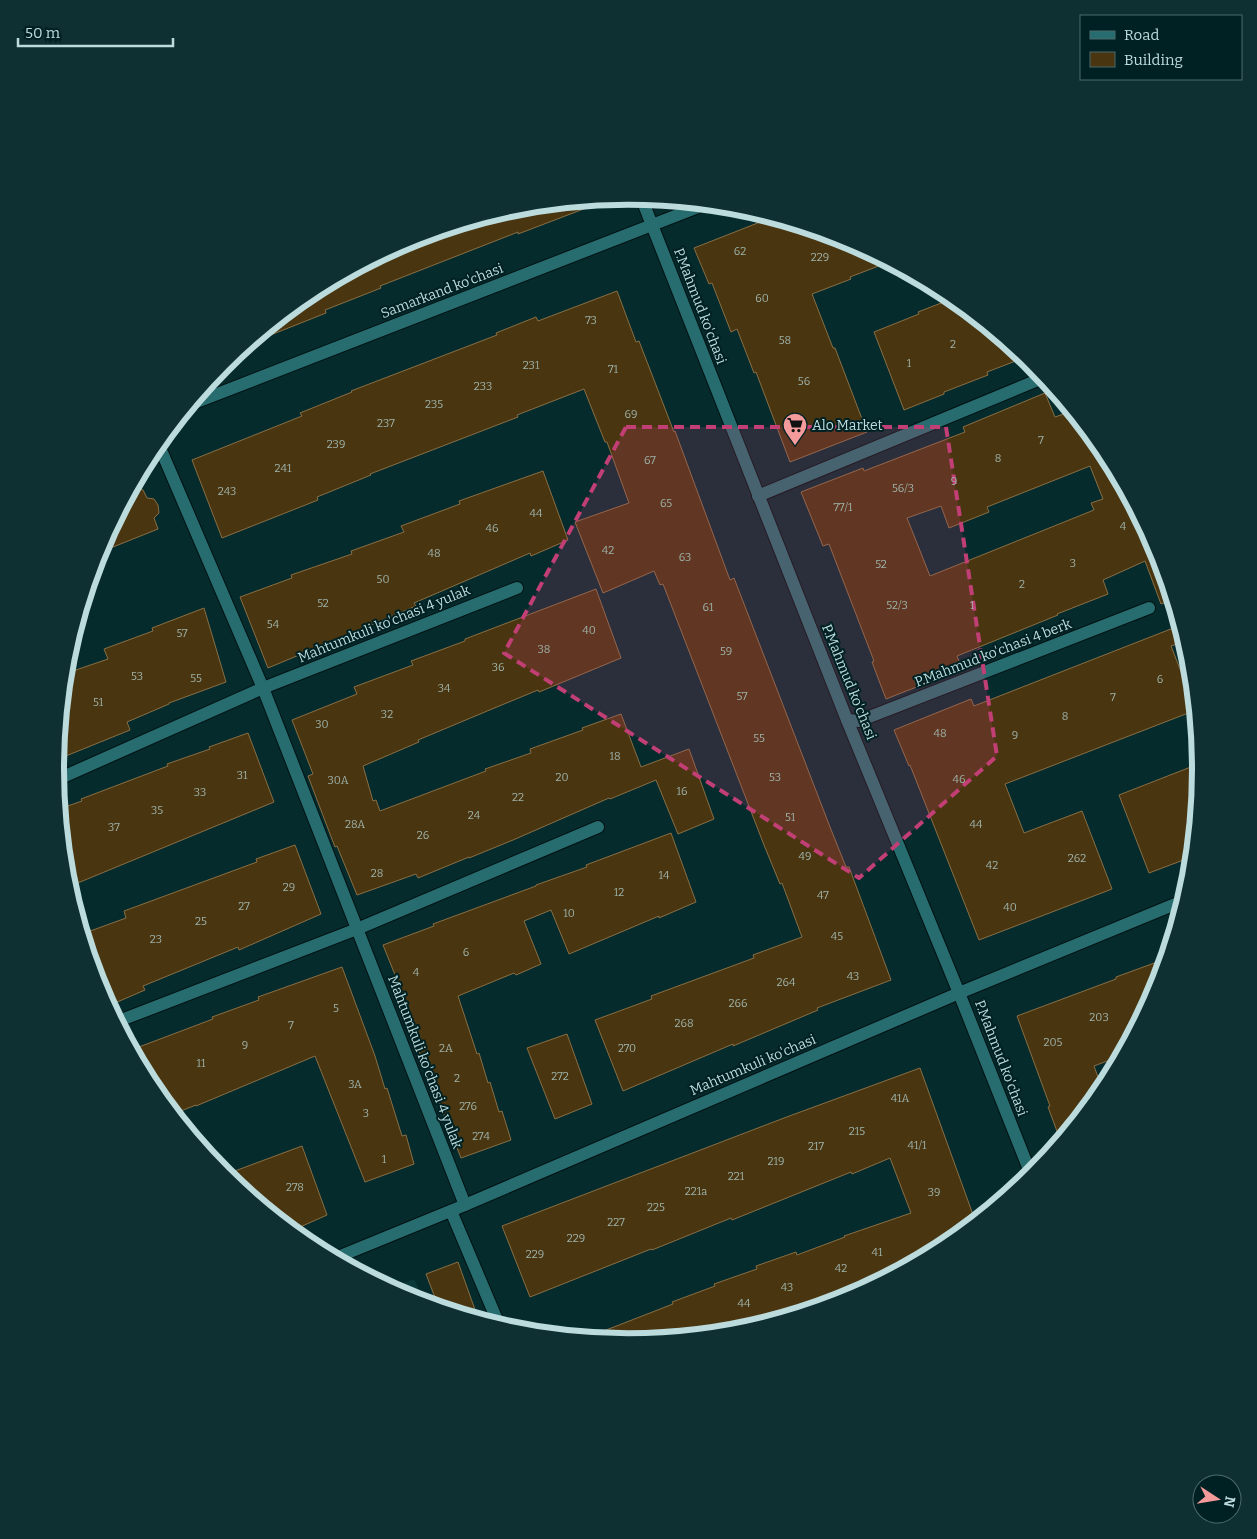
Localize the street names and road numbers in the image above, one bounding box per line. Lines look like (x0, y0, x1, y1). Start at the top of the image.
street label: P.Mahmud ko'chasi (670, 245, 730, 367)
street label: Samarkand ko'chasi (378, 260, 506, 322)
street label: Mahtumkuli ko'chasi 4 yulak (295, 582, 473, 666)
street label: P.Mahmud ko'chasi 4 berk (912, 615, 1074, 691)
street label: P.Mahmud ko'chasi (818, 622, 880, 742)
street label: Mahtumkuli ko'chasi 4 yulak (384, 973, 466, 1151)
street label: P.Mahmud ko'chasi (971, 997, 1031, 1119)
street label: Mahtumkuli ko'chasi (688, 1031, 818, 1099)

